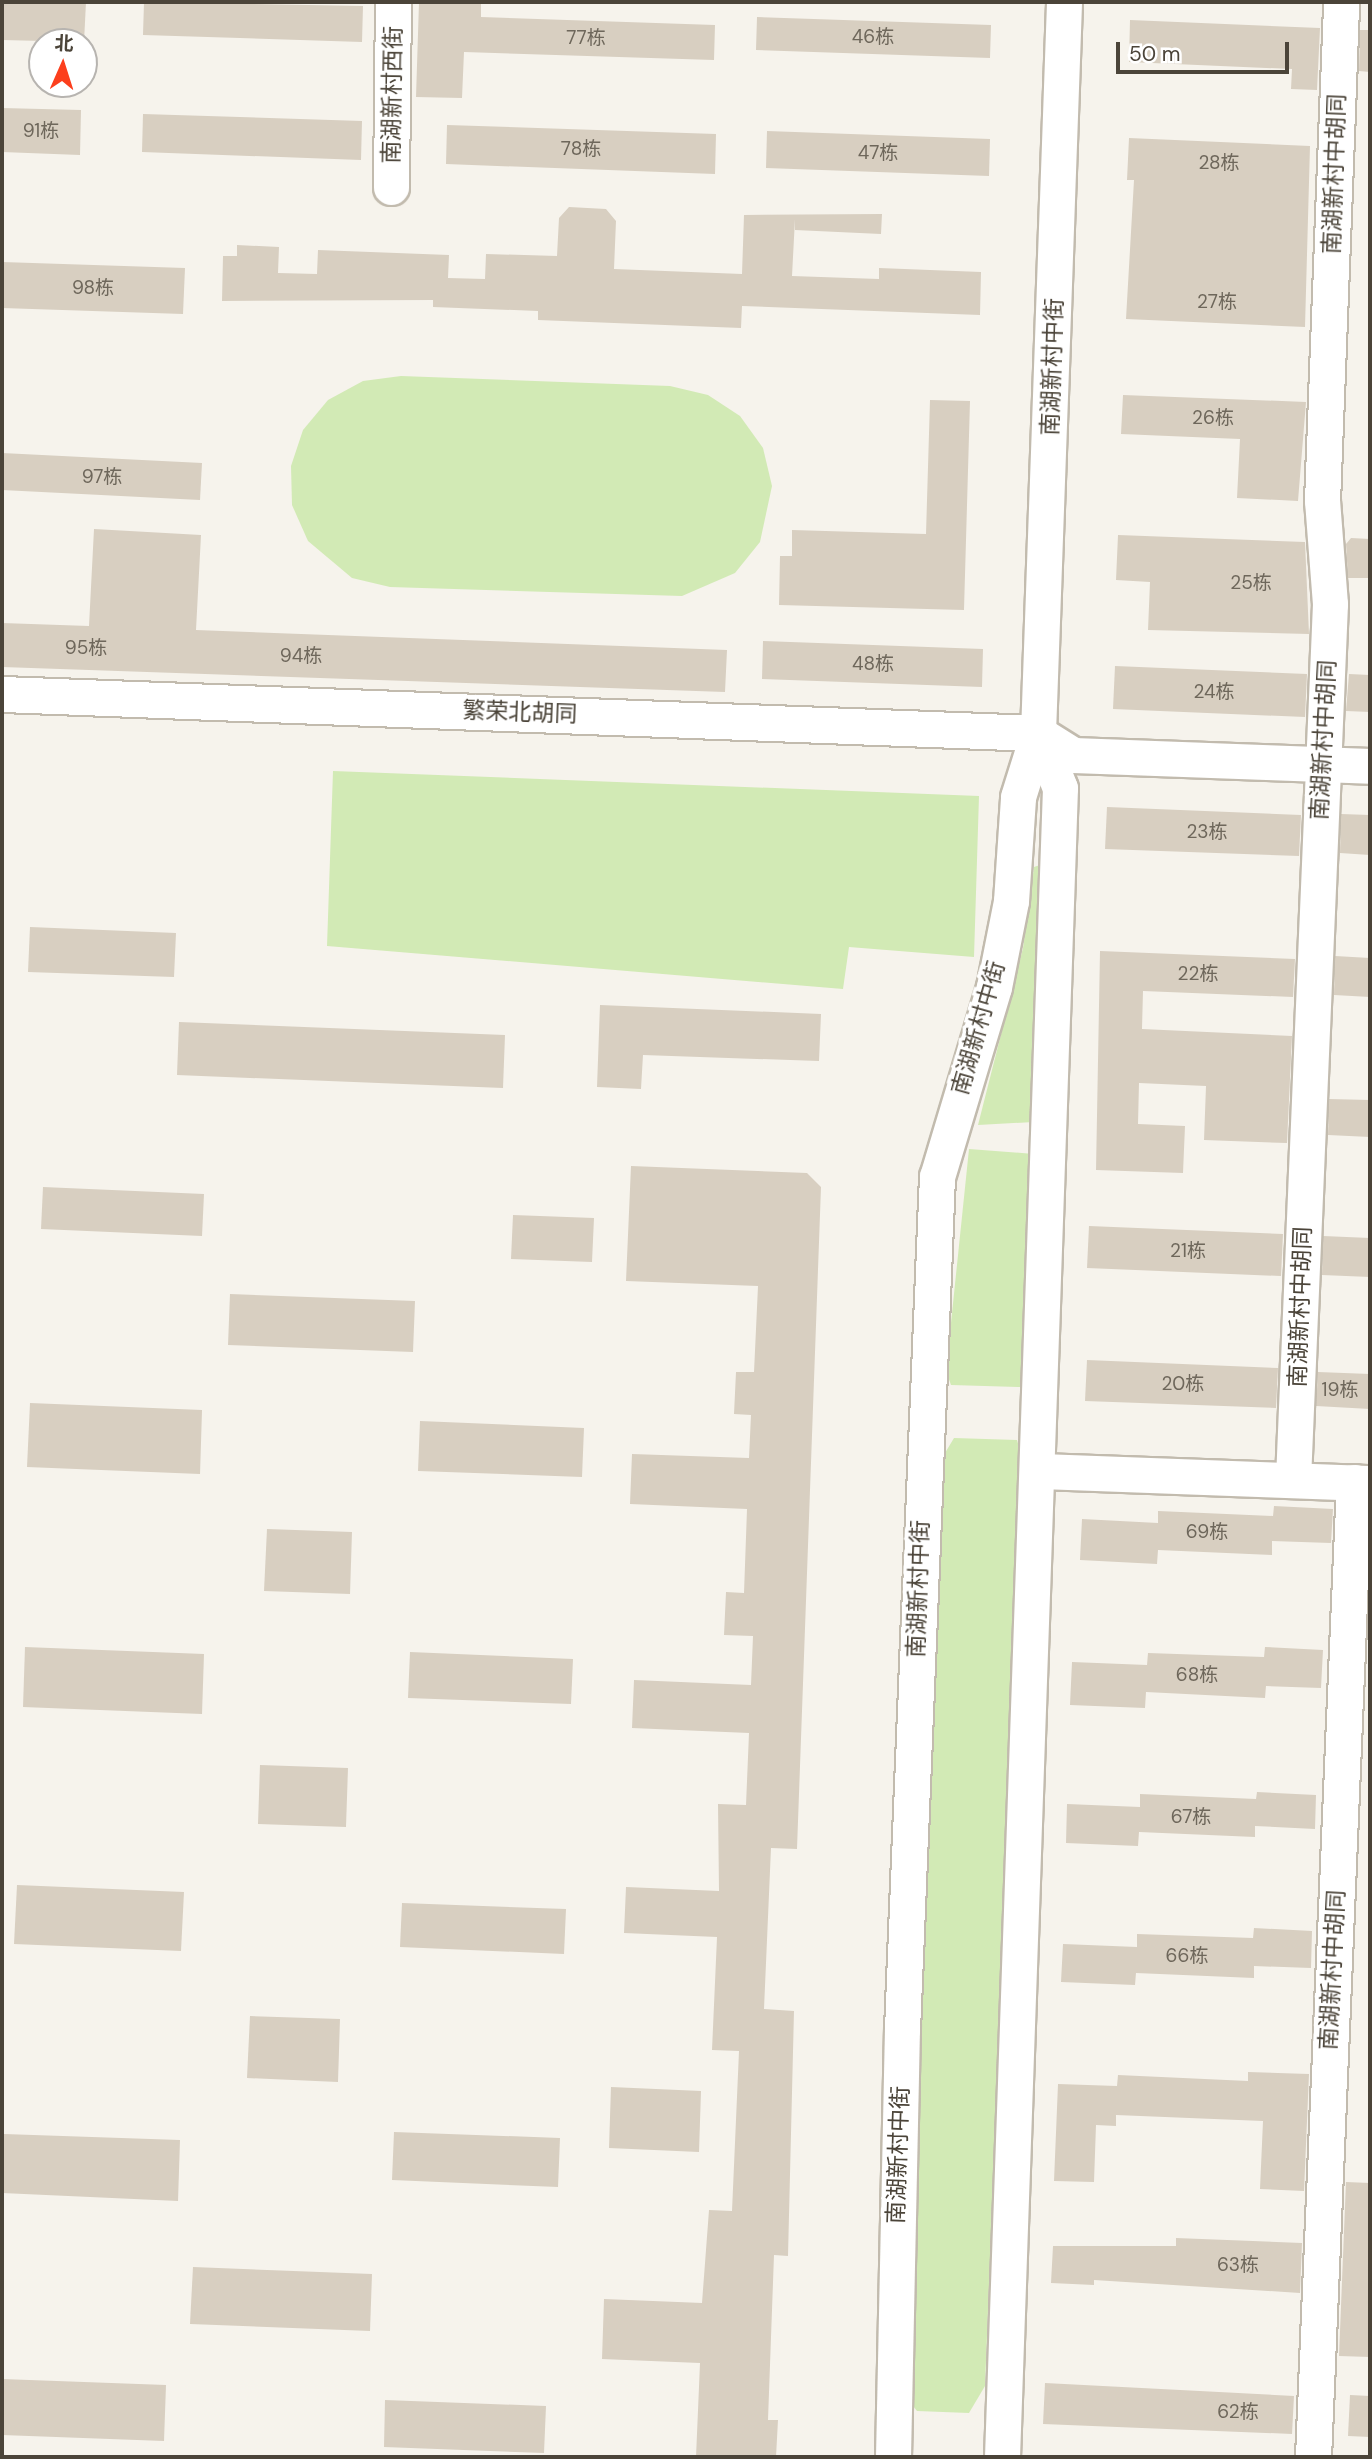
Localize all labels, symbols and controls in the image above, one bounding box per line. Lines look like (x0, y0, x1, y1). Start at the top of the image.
street label: 南湖新村西街 (377, 26, 407, 164)
house number: 46栋 (852, 26, 894, 48)
house number: 77栋 (566, 27, 606, 49)
north arrow (28, 28, 98, 98)
scale bar (1120, 28, 1293, 72)
text: 北 (54, 31, 74, 57)
text: 50 m (1129, 40, 1180, 68)
street label: 南湖新村中胡同 (1317, 93, 1351, 255)
house number: 91栋 (23, 120, 59, 142)
house number: 78栋 (561, 138, 601, 160)
house number: 47栋 (858, 142, 898, 164)
house number: 28栋 (1198, 152, 1240, 174)
house number: 98栋 (72, 277, 114, 299)
house number: 27栋 (1197, 291, 1237, 313)
street label: 南湖新村中街 (1036, 298, 1068, 436)
house number: 26栋 (1192, 407, 1234, 429)
house number: 97栋 (82, 466, 122, 488)
house number: 25栋 (1230, 572, 1272, 594)
house number: 95栋 (65, 637, 107, 659)
house number: 94栋 (280, 645, 322, 667)
house number: 48栋 (852, 653, 894, 675)
street label: 南湖新村中胡同 (1305, 659, 1341, 821)
house number: 24栋 (1193, 681, 1235, 703)
street label: 繁荣北胡同 (462, 696, 578, 728)
house number: 23栋 (1186, 821, 1228, 843)
street label: 南湖新村中街 (946, 958, 1010, 1098)
house number: 22栋 (1178, 963, 1218, 985)
street label: 南湖新村中胡同 (1283, 1226, 1317, 1388)
house number: 21栋 (1170, 1240, 1206, 1262)
house number: 20栋 (1162, 1373, 1204, 1395)
house number: 19栋 (1322, 1379, 1358, 1401)
street label: 南湖新村中街 (902, 1520, 934, 1658)
house number: 69栋 (1186, 1521, 1228, 1543)
house number: 68栋 (1176, 1664, 1218, 1686)
house number: 67栋 (1171, 1806, 1211, 1828)
street label: 南湖新村中胡同 (1314, 1889, 1350, 2051)
house number: 66栋 (1166, 1945, 1208, 1967)
street label: 南湖新村中街 (882, 2086, 914, 2224)
house number: 63栋 (1217, 2254, 1259, 2276)
house number: 62栋 (1217, 2401, 1259, 2423)

